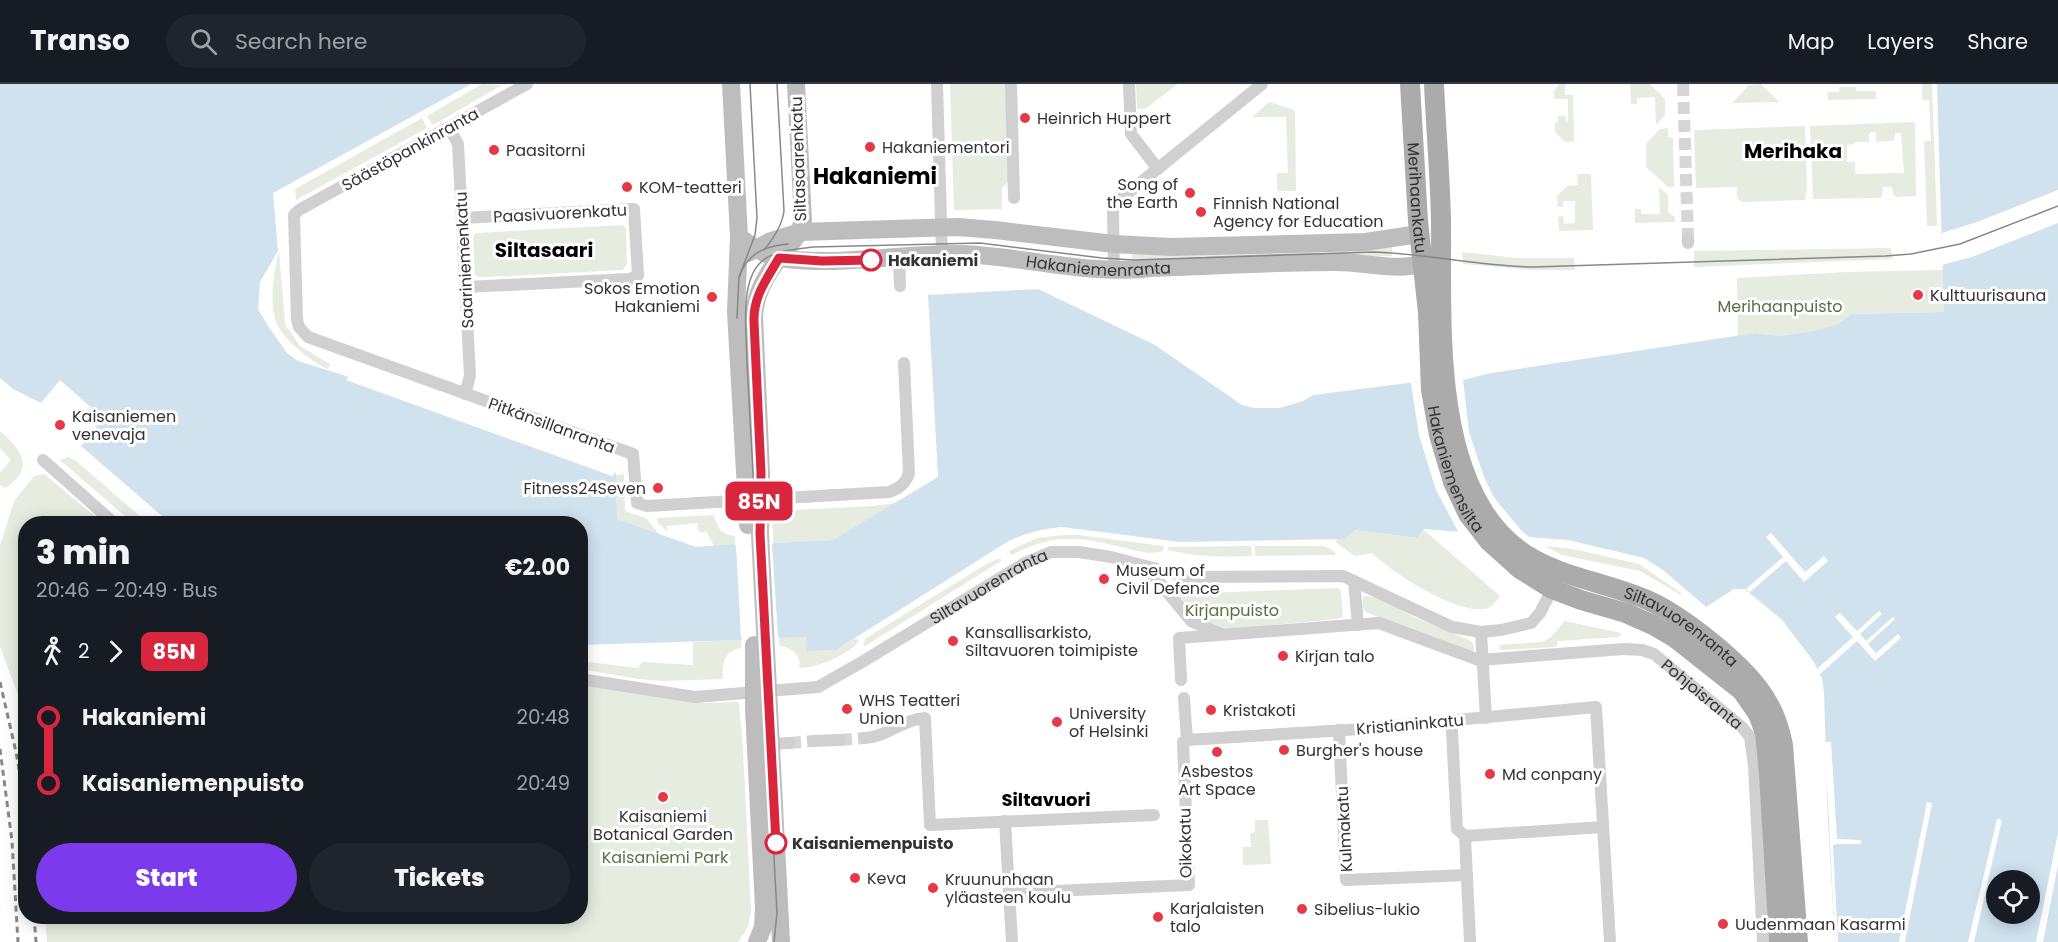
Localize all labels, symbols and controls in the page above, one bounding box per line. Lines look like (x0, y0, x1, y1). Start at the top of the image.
search box (166, 14, 586, 68)
text: Transo (30, 21, 130, 60)
icon: search (187, 25, 220, 58)
text: Search here (235, 26, 367, 57)
text: Map (1788, 27, 1834, 56)
text: Layers (1867, 27, 1934, 56)
text: Share (1967, 27, 2028, 56)
street label: Siltasaarenkatu (785, 96, 812, 222)
street label: Säästöpankinranta (338, 102, 483, 197)
place label: Heinrich Huppert (1037, 107, 1171, 130)
marker: Heinrich Huppert (1018, 111, 1032, 125)
place label: Hakaniementori (882, 136, 1010, 159)
district label: Merihaka (1744, 137, 1842, 165)
place label: Paasitorni (506, 139, 585, 162)
marker: Hakaniementori (863, 140, 877, 154)
street label: Merihaankatu (1401, 142, 1432, 254)
marker: Paasitorni (487, 143, 501, 157)
district label: Hakaniemi (813, 161, 937, 192)
place label: Song of the Earth (1107, 173, 1178, 214)
place label: KOM-teatteri (639, 176, 742, 199)
marker: KOM-teatteri (620, 180, 634, 194)
marker: Song of the Earth (1183, 186, 1197, 200)
street label: Saariniemenkatu (449, 191, 480, 329)
place label: Finnish National Agency for Education (1213, 192, 1384, 233)
street label: Paasivuorenkatu (493, 199, 627, 228)
marker: Finnish National Agency for Education (1194, 205, 1208, 219)
district label: Siltasaari (495, 236, 593, 264)
marker: Hakaniemi (860, 249, 882, 271)
place label: Hakaniemi (888, 249, 978, 272)
street label: Hakaniemenranta (1024, 250, 1171, 282)
place label: Sokos Emotion Hakaniemi (584, 277, 700, 318)
place label: Kulttuurisauna (1930, 284, 2046, 307)
marker: Kulttuurisauna (1911, 288, 1925, 302)
marker: Sokos Emotion Hakaniemi (705, 290, 719, 304)
park label: Merihaanpuisto (1717, 295, 1843, 318)
street label: Pitkänsillanranta (485, 392, 618, 459)
street label: Hakaniemensilta (1422, 404, 1489, 537)
place label: Kaisaniemen venevaja (72, 405, 176, 446)
marker: Kaisaniemen venevaja (53, 418, 67, 432)
place label: Fitness24Seven (524, 477, 646, 500)
marker: Fitness24Seven (651, 481, 665, 495)
line badge: 85N (724, 482, 794, 520)
text: 85N (737, 487, 781, 516)
text: 3 min (36, 529, 130, 576)
street label: Siltavuorenranta (925, 544, 1051, 630)
text: €2.00 (505, 552, 570, 583)
place label: Museum of Civil Defence (1116, 559, 1220, 600)
marker: Museum of Civil Defence (1097, 572, 1111, 586)
text: 20:46 – 20:49 · Bus (36, 576, 218, 604)
street label: Siltavuorenranta (1621, 581, 1743, 672)
park label: Kirjanpuisto (1185, 599, 1279, 622)
place label: Kansallisarkisto, Siltavuoren toimipiste (965, 621, 1138, 662)
marker: Kansallisarkisto, Siltavuoren toimipiste (946, 634, 960, 648)
icon: walk (36, 635, 69, 668)
icon: forward (99, 635, 132, 668)
text: 2 (78, 637, 90, 665)
text: 85N (153, 637, 196, 666)
place label: Kirjan talo (1295, 645, 1375, 668)
marker: Kirjan talo (1276, 649, 1290, 663)
street label: Pohjoisranta (1656, 654, 1748, 735)
place label: WHS Teatteri Union (859, 689, 960, 730)
place label: Kristakoti (1223, 699, 1296, 722)
text: Hakaniemi (82, 702, 206, 733)
marker: WHS Teatteri Union (840, 702, 854, 716)
place label: University of Helsinki (1069, 702, 1148, 743)
text: 20:48 (516, 703, 570, 731)
marker: Kristakoti (1204, 703, 1218, 717)
street label: Kristianinkatu (1355, 708, 1465, 741)
marker: University of Helsinki (1050, 715, 1064, 729)
place label: Burgher's house (1296, 739, 1423, 762)
marker: Burgher's house (1277, 743, 1291, 757)
marker: Asbestos Art Space (1210, 745, 1224, 759)
place label: Asbestos Art Space (1178, 760, 1256, 801)
place label: Md conpany (1502, 763, 1602, 786)
marker: Md conpany (1483, 767, 1497, 781)
text: Kaisaniemenpuisto (82, 768, 304, 799)
text: 20:49 (517, 769, 570, 797)
street label: Kulmakatu (1331, 785, 1358, 873)
district label: Siltavuori (1001, 787, 1091, 812)
marker: Kaisaniemi Botanical Garden (656, 790, 670, 804)
place label: Kaisaniemi Botanical Garden (593, 805, 733, 846)
street label: Oikokatu (1173, 808, 1198, 878)
marker: Kaisaniemenpuisto (765, 832, 787, 854)
place label: Kaisaniemenpuisto (792, 832, 953, 855)
button: Start (36, 843, 297, 912)
button: Tickets (309, 843, 570, 912)
park label: Kaisaniemi Park (602, 846, 729, 869)
place label: Keva (867, 867, 906, 890)
place label: Kruununhaan yläasteen koulu (945, 868, 1071, 909)
map controls (1986, 870, 2040, 924)
button: locate (1986, 870, 2040, 924)
marker: Keva (848, 871, 862, 885)
marker: Kruununhaan yläasteen koulu (926, 881, 940, 895)
place label: Karjalaisten talo (1170, 897, 1264, 938)
place label: Sibelius-lukio (1314, 898, 1420, 921)
marker: Sibelius-lukio (1295, 902, 1309, 916)
marker: Karjalaisten talo (1151, 910, 1165, 924)
place label: Uudenmaan Kasarmi (1735, 913, 1906, 936)
marker: Uudenmaan Kasarmi (1716, 917, 1730, 931)

